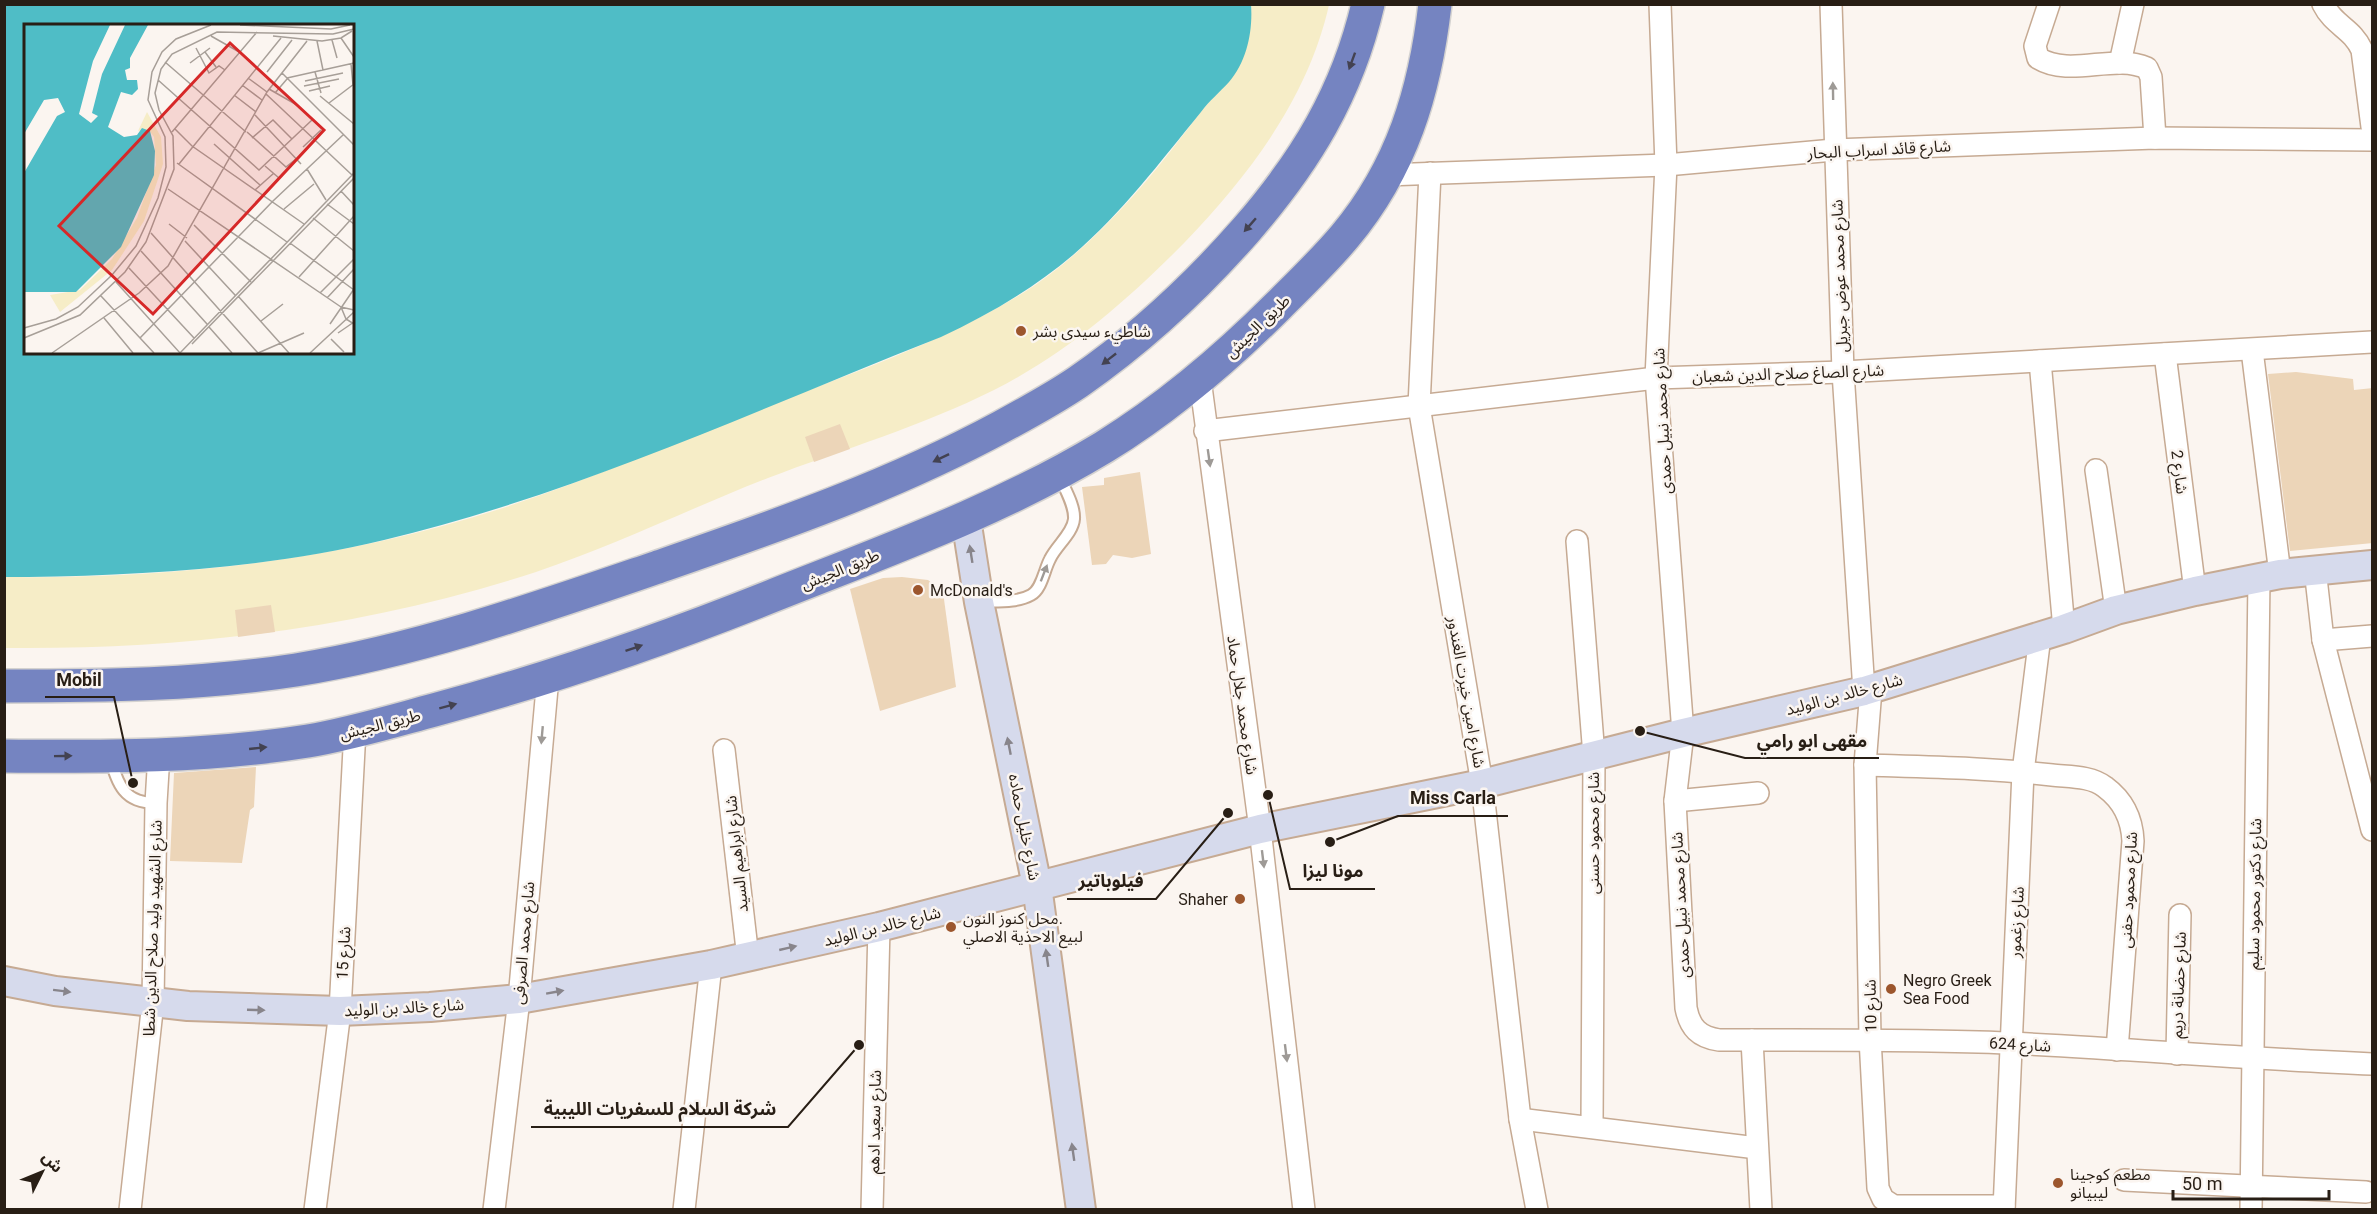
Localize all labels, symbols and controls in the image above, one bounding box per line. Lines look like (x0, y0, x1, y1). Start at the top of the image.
inset map (24, 24, 354, 354)
one-way arrow (1346, 52, 1356, 70)
one-way arrow (1828, 82, 1838, 101)
street label: شارع قائد اسراب البحار (1806, 136, 1952, 166)
street label: شارع محمد عوض جبريل (1827, 199, 1855, 353)
one-way arrow (1244, 217, 1257, 232)
street label: طريق الجيش (1221, 291, 1295, 363)
place label: شاطيء سيدى بشر (1032, 322, 1151, 344)
marker: شاطيء سيدى بشر (1014, 324, 1028, 338)
street label: شارع محمد نبيل حمدى (1649, 347, 1679, 494)
one-way arrow (1101, 353, 1117, 366)
street label: شارع الصاغ صلاح الدين شعبان (1692, 361, 1884, 389)
one-way arrow (1204, 448, 1213, 467)
street label: شارع 2 (2164, 449, 2192, 495)
one-way arrow (932, 453, 949, 463)
street label: طريق الجيش (798, 545, 883, 595)
one-way arrow (967, 545, 976, 564)
one-way arrow (1039, 563, 1049, 581)
place label: McDonald's (930, 581, 1013, 600)
marker: McDonald's (911, 583, 925, 597)
street label: شارع امين خيرت الغندور (1441, 614, 1489, 770)
street label: شارع محمد جلال حماد (1220, 634, 1262, 776)
one-way arrow (625, 643, 643, 652)
callout: Mobil (45, 661, 114, 697)
text: Mobil (56, 669, 102, 690)
street label: شارع خالد بن الوليد (1784, 670, 1905, 722)
one-way arrow (439, 701, 457, 710)
street label: طريق الجيش (338, 705, 423, 745)
callout: مقهى ابو رامي (1745, 722, 1879, 758)
one-way arrow (537, 725, 547, 744)
text: مقهى ابو رامي (1757, 730, 1867, 755)
one-way arrow (1003, 737, 1013, 755)
one-way arrow (248, 743, 267, 753)
one-way arrow (53, 751, 72, 761)
street label: شارع خليل حماده (1002, 772, 1044, 883)
street label: شارع محمود حسنى (1584, 772, 1606, 894)
callout: Miss Carla (1398, 780, 1508, 816)
text: Miss Carla (1410, 787, 1496, 808)
street label: شارع ابراهيم السيد (721, 794, 755, 913)
street label: شارع دكتور محمود سليم (2244, 818, 2268, 970)
street label: شارع الشهيد وليد صلاح الدين شطا (139, 819, 169, 1037)
street label: شارع محمد نبيل حمدى (1667, 831, 1697, 978)
street label: شارع محمود حفنى (2116, 831, 2144, 949)
one-way arrow (1258, 850, 1268, 869)
callout: مونا ليزا (1290, 853, 1375, 889)
text: مونا ليزا (1302, 860, 1364, 882)
callout: فيلوباتير (1067, 863, 1156, 899)
text: فيلوباتير (1077, 870, 1144, 892)
street label: شارع محمد الصرفى (509, 881, 541, 1006)
street label: شارع زغمور (2005, 886, 2031, 959)
place label: Shaher (1178, 890, 1229, 909)
marker: Shaher (1233, 892, 1247, 906)
street label: شارع خالد بن الوليد (822, 903, 943, 953)
place label: محل كنوز النون. لبيع الاحذية الاصلي (963, 909, 1083, 949)
marker: محل كنوز النون. لبيع الاحذية الاصلي (944, 920, 958, 934)
street label: شارع 15 (333, 926, 357, 980)
street label: شارع حضانة دريم (2167, 931, 2193, 1039)
one-way arrow (779, 943, 797, 953)
one-way arrow (1042, 949, 1052, 968)
place label: Negro Greek Sea Food (1903, 971, 1992, 1008)
street label: شارع 10 (1861, 979, 1883, 1033)
marker: Negro Greek Sea Food (1884, 982, 1898, 996)
one-way arrow (53, 987, 72, 996)
one-way arrow (546, 987, 565, 996)
street label: شارع خالد بن الوليد (344, 995, 465, 1023)
one-way arrow (247, 1005, 266, 1014)
street label: شارع 624 (1988, 1033, 2051, 1059)
one-way arrow (1281, 1043, 1291, 1062)
street label: شارع سعيد ادهم (864, 1070, 888, 1174)
callout: شركة السلام للسفريات الليبية (531, 1091, 788, 1127)
text: شركة السلام للسفريات الليبية (544, 1098, 776, 1122)
north arrow (12, 1142, 72, 1202)
one-way arrow (1069, 1142, 1078, 1161)
text: ش (38, 1148, 67, 1177)
scale bar (2173, 1163, 2329, 1201)
place label: مطعم كوجينا ليبيانو (2070, 1165, 2151, 1202)
text: 50 m (2182, 1173, 2222, 1194)
marker: مطعم كوجينا ليبيانو (2051, 1176, 2065, 1190)

